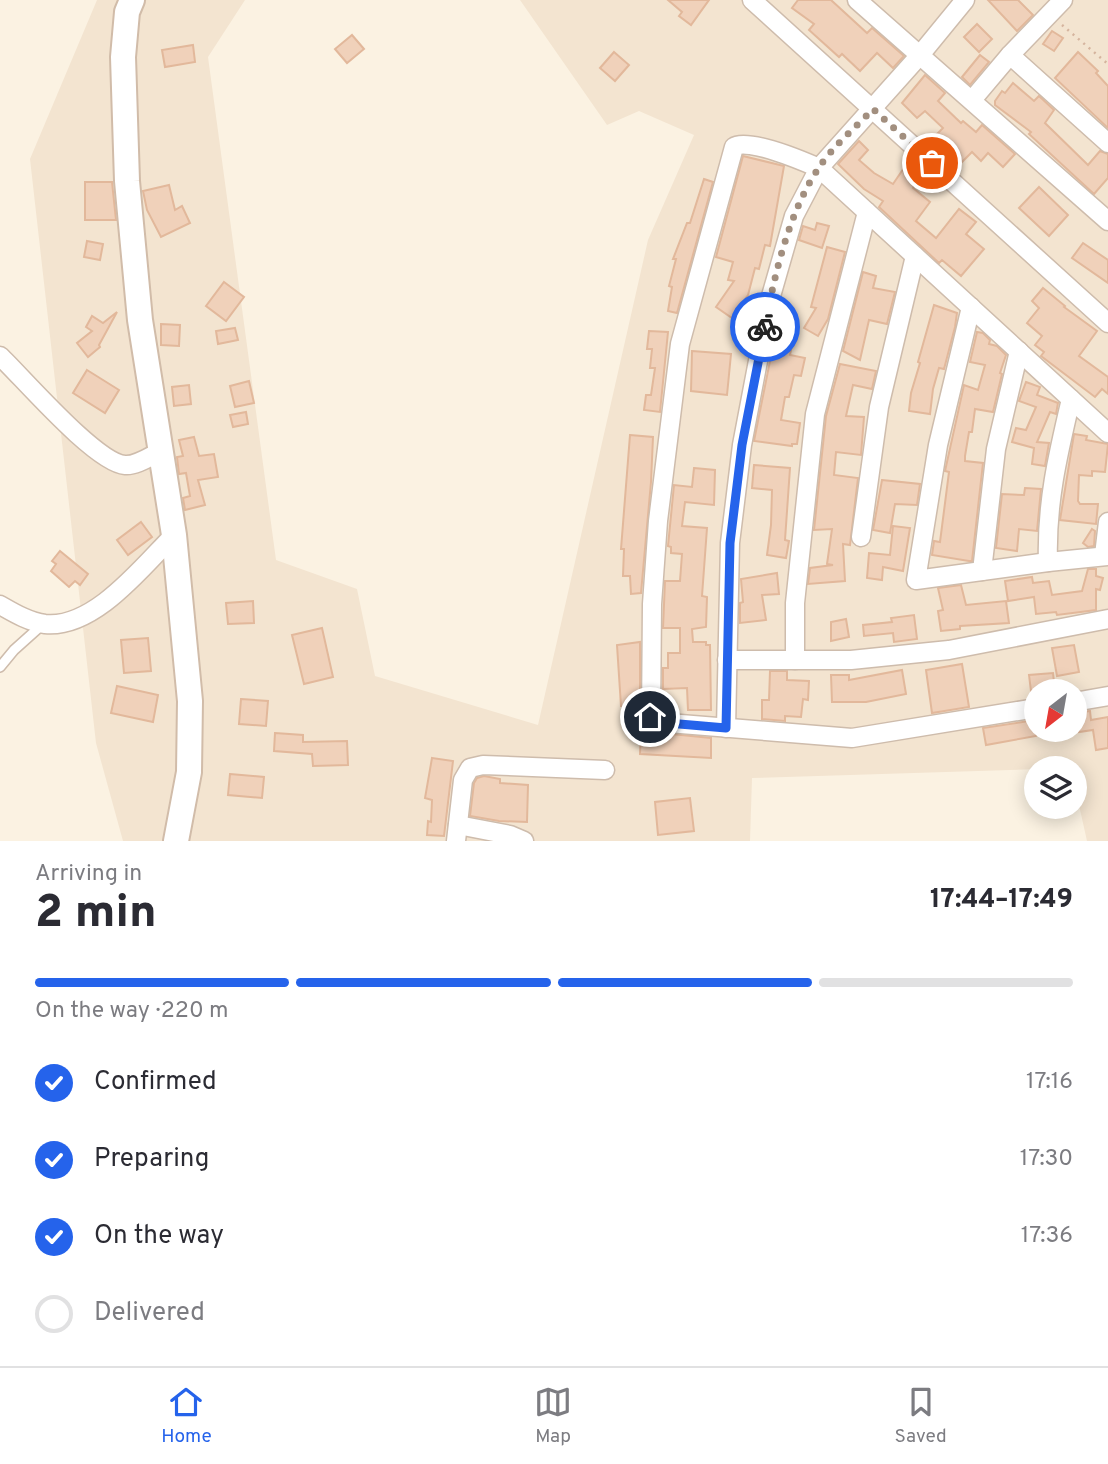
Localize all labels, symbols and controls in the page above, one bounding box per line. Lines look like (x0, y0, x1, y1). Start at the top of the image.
pin (902, 133, 962, 193)
icon: bag (913, 144, 951, 182)
courier (730, 292, 800, 362)
icon: bike (746, 308, 784, 346)
north arrow (1024, 679, 1087, 742)
map controls (1024, 679, 1087, 819)
pin (620, 687, 680, 747)
icon: home (631, 698, 669, 736)
button: layers (1024, 756, 1087, 819)
text: Arriving in (35, 860, 142, 889)
text: 17:44–17:49 (930, 884, 1073, 917)
text: 2 min (35, 885, 157, 944)
text: On the way · 220 m (35, 997, 229, 1026)
icon: check (35, 1064, 73, 1102)
text: Confirmed (94, 1066, 217, 1099)
text: 17:16 (1026, 1068, 1073, 1097)
icon: check (35, 1141, 73, 1179)
text: Preparing (94, 1143, 209, 1176)
text: 17:30 (1020, 1145, 1073, 1174)
icon: check (35, 1218, 73, 1256)
text: On the way (94, 1220, 224, 1253)
text: 17:36 (1021, 1222, 1073, 1251)
text: Delivered (94, 1297, 205, 1330)
tab: Home (161, 1383, 212, 1449)
tab: Map (534, 1383, 572, 1449)
tab: Saved (895, 1383, 947, 1449)

